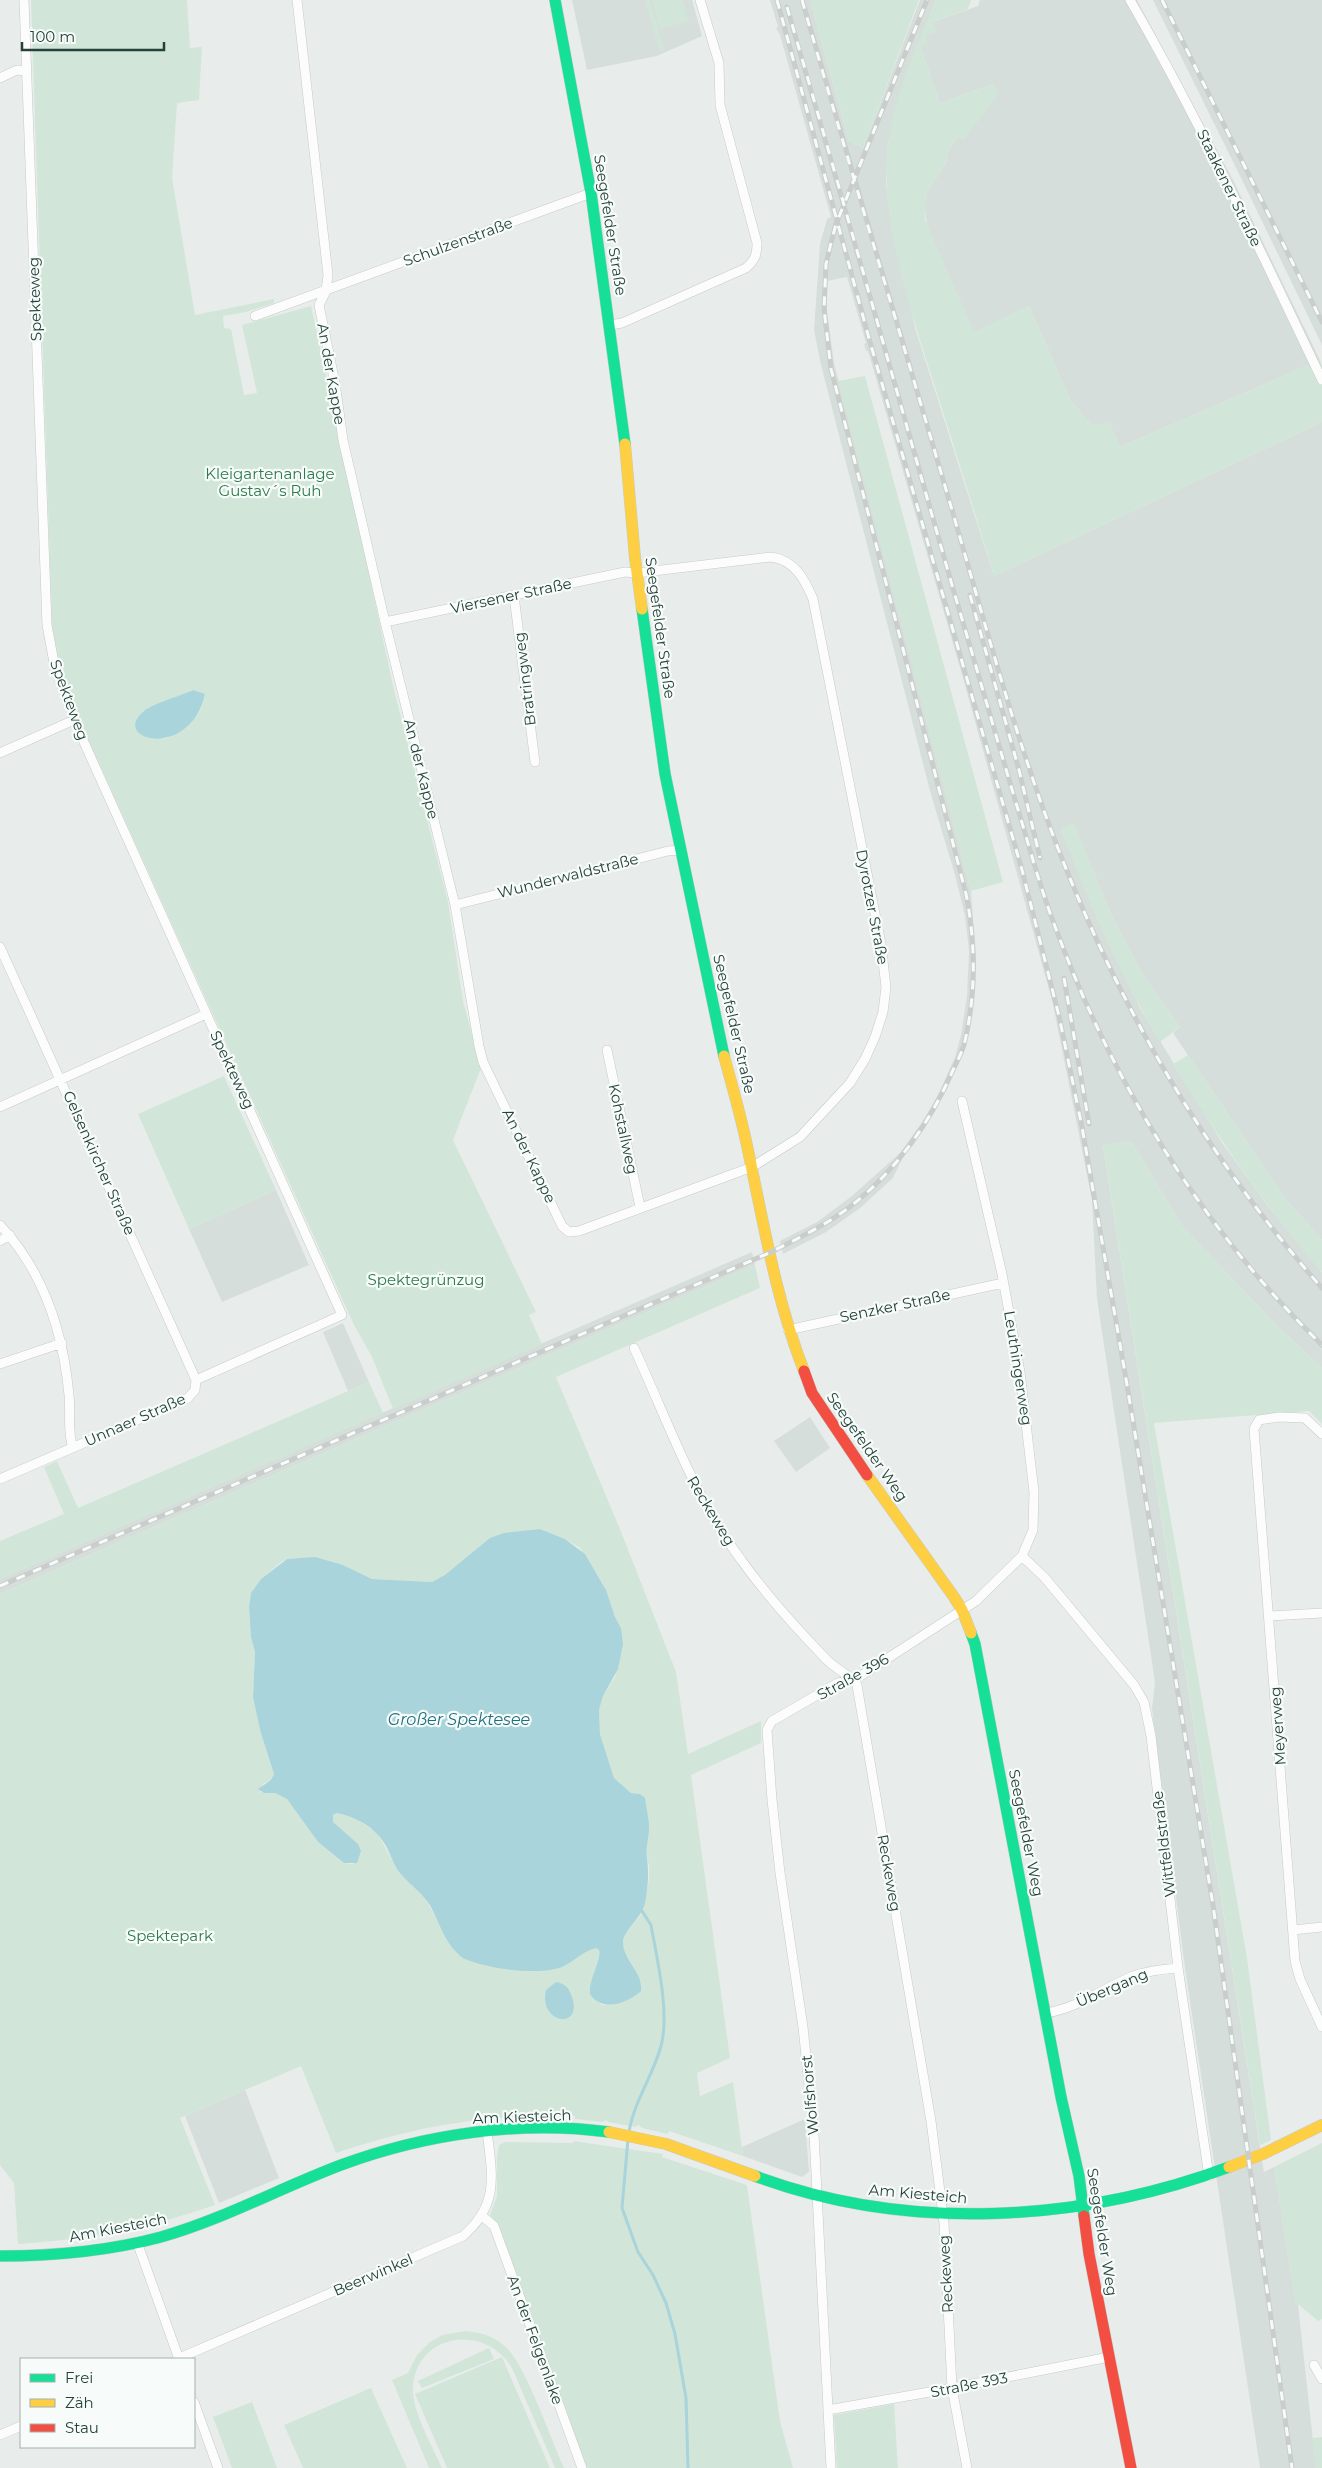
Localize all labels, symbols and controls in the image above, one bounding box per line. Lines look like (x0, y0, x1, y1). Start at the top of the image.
scale bar (22, 20, 165, 52)
text: 100 m (30, 27, 75, 46)
street label: Staakener Straße (1193, 126, 1266, 250)
street label: Seegefelder Straße (590, 153, 631, 297)
street label: Schulzenstraße (400, 213, 515, 270)
street label: Spekteweg (24, 256, 45, 342)
street label: An der Kappe (313, 322, 350, 426)
park label: Kleigartenanlage Gustav´s Ruh (205, 464, 335, 500)
street label: Seegefelder Straße (641, 556, 680, 700)
street label: Viersener Straße (449, 573, 573, 618)
street label: Bratringweg (509, 631, 540, 727)
street label: Spekteweg (46, 657, 93, 743)
street label: An der Kappe (400, 717, 443, 821)
street label: Dyrotzer Straße (852, 848, 893, 966)
street label: Wunderwaldstraße (495, 849, 640, 902)
street label: Seegefelder Straße (709, 952, 760, 1095)
street label: Spekteweg (206, 1028, 259, 1112)
street label: Kohstallweg (605, 1082, 642, 1176)
street label: Gelsenkircher Straße (59, 1088, 140, 1238)
street label: An der Kappe (498, 1105, 561, 1206)
park label: Spektegrünzug (368, 1270, 484, 1289)
street label: Senzker Straße (838, 1285, 952, 1326)
street label: Leuthingerweg (1000, 1309, 1037, 1427)
street label: Seegefelder Weg (823, 1388, 912, 1505)
street label: Unnaer Straße (81, 1389, 188, 1450)
street label: Reckeweg (683, 1472, 740, 1549)
street label: Straße 396 (813, 1649, 892, 1704)
street label: Meyerweg (1265, 1686, 1290, 1766)
water label: Großer Spektesee (388, 1710, 530, 1729)
street label: Seegefelder Weg (1005, 1768, 1048, 1898)
street label: Wittfeldstraße (1148, 1790, 1179, 1898)
street label: Reckeweg (873, 1833, 906, 1913)
park label: Spektepark (127, 1926, 213, 1945)
street label: Übergang (1073, 1964, 1151, 2011)
street label: Wolfshorst (797, 2054, 822, 2136)
street label: Am Kiesteich (472, 2105, 572, 2128)
street label: Seegefelder Weg (1083, 2167, 1122, 2297)
street label: Am Kiesteich (868, 2180, 968, 2207)
street label: Am Kiesteich (67, 2209, 168, 2246)
street label: Reckeweg (934, 2235, 957, 2314)
street label: Beerwinkel (330, 2249, 416, 2300)
street label: An der Felgenlake (503, 2272, 568, 2407)
legend (20, 2358, 195, 2448)
text: Frei (65, 2368, 93, 2387)
street label: Straße 393 (929, 2368, 1009, 2401)
text: Zäh (65, 2393, 94, 2412)
text: Stau (65, 2418, 99, 2437)

